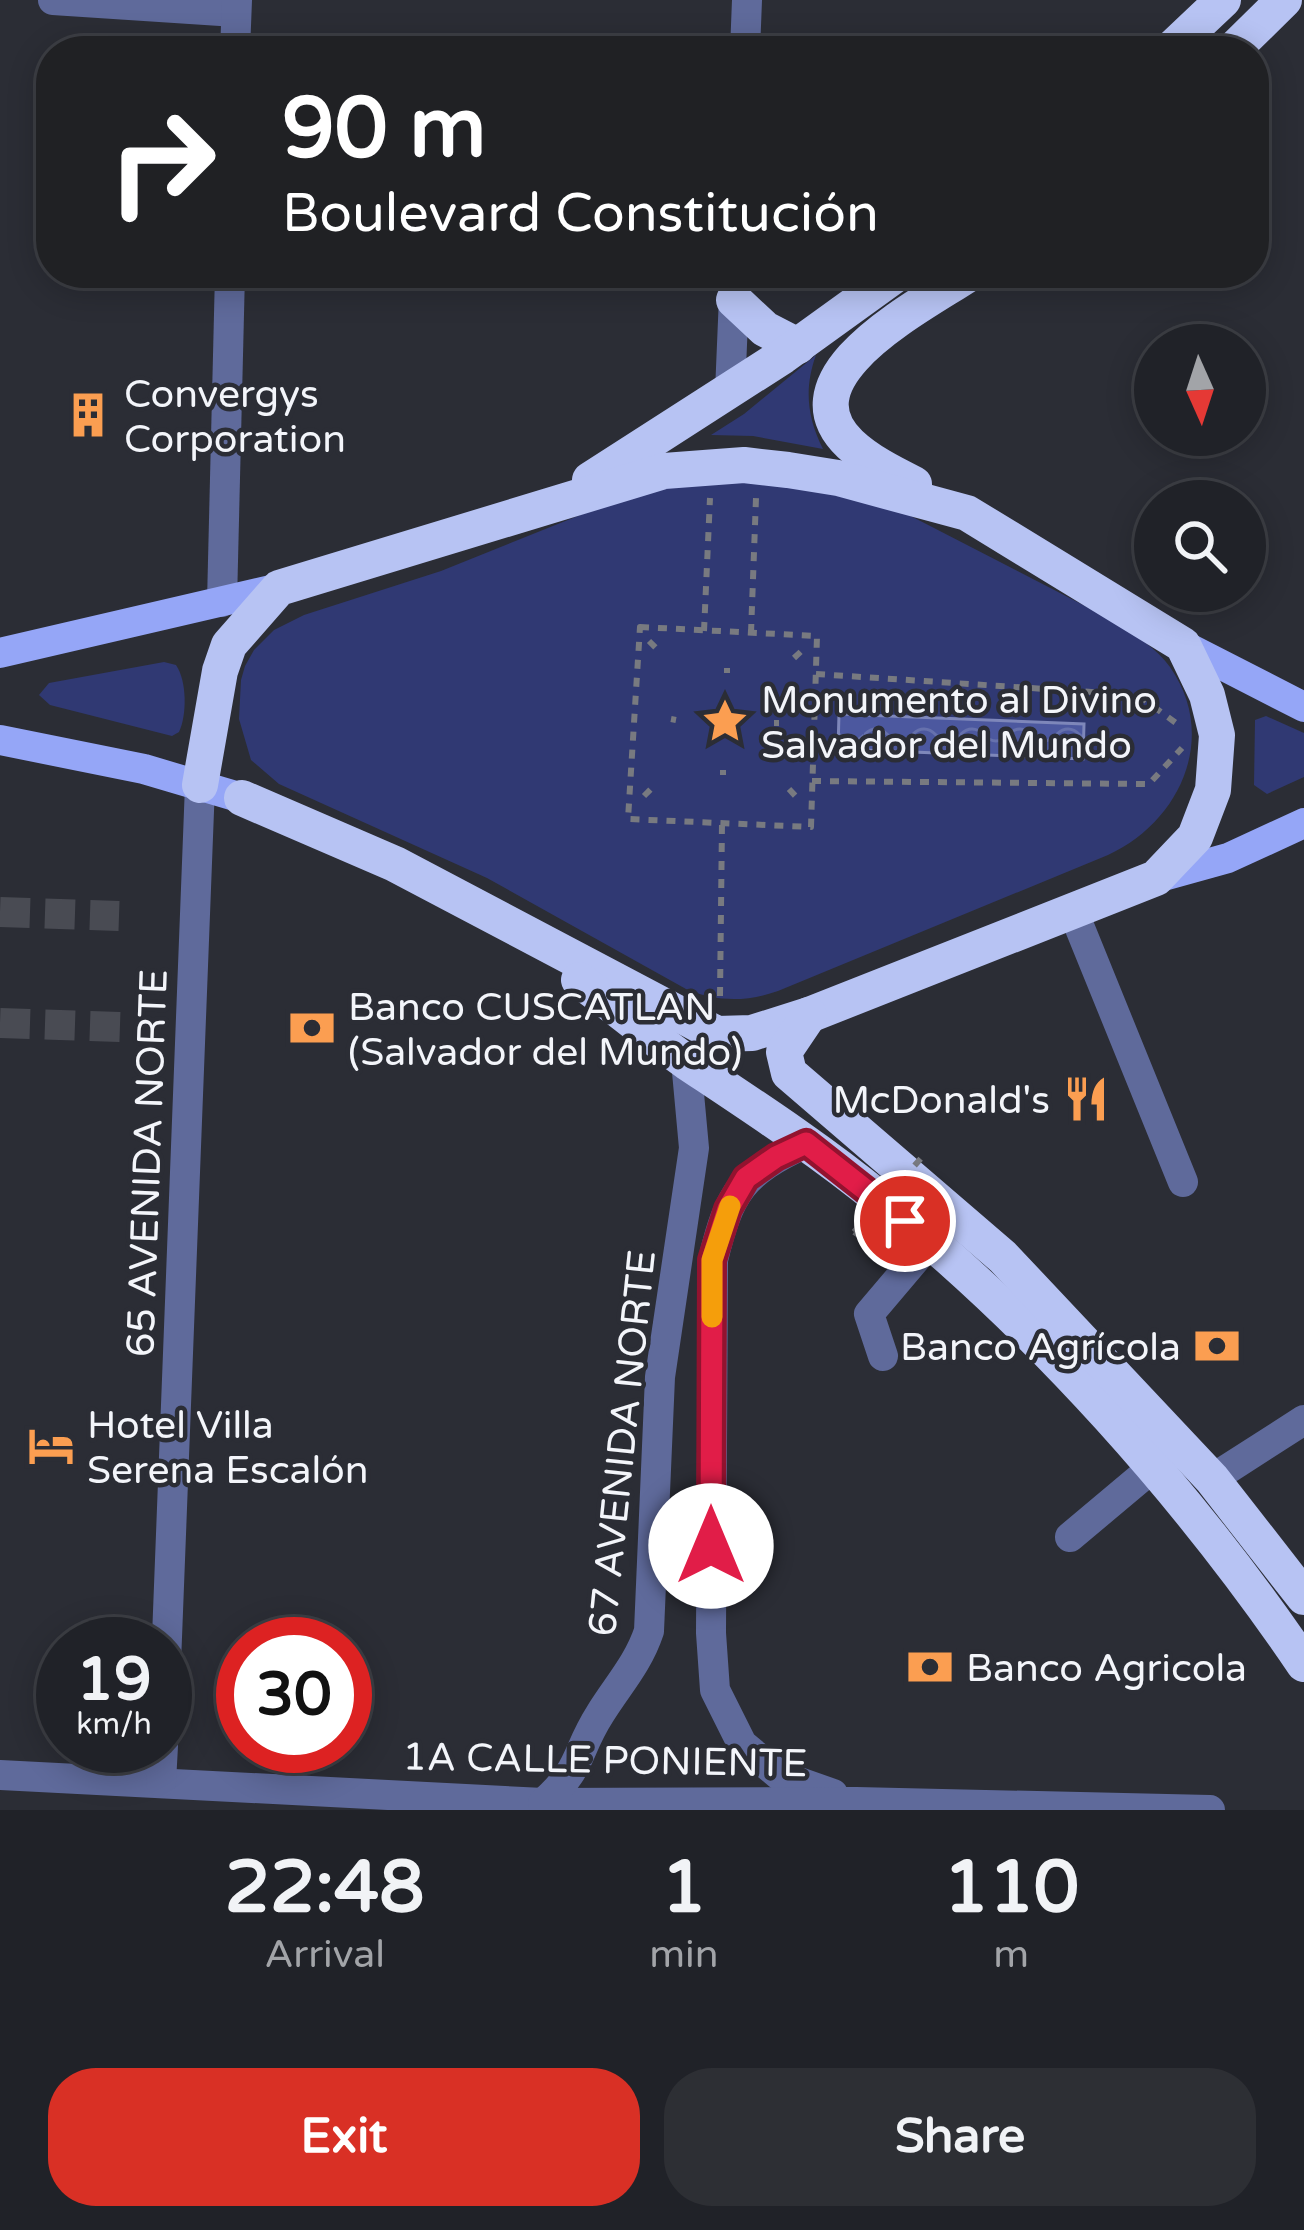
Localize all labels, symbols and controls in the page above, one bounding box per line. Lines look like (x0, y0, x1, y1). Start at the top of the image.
text: 90 m (282, 79, 486, 180)
icon: right (84, 84, 240, 240)
text: Boulevard Constitución (282, 181, 879, 246)
north arrow (1134, 324, 1266, 456)
map controls (1134, 324, 1266, 612)
place label: Convergys Corporation (124, 371, 346, 463)
building icon: Convergys Corporation (63, 390, 113, 440)
button: search (1134, 480, 1266, 612)
place label: Monumento al Divino Salvador del Mundo (761, 677, 1157, 769)
place icon: Monumento al Divino Salvador del Mundo (700, 696, 750, 746)
street label: 65 AVENIDA NORTE (117, 968, 178, 1358)
place label: Banco CUSCATLAN (Salvador del Mundo) (348, 984, 742, 1076)
bank icon: Banco CUSCATLAN (Salvador del Mundo) (287, 1003, 337, 1053)
restaurant icon: McDonald's (1061, 1074, 1111, 1124)
place label: McDonald's (832, 1077, 1050, 1124)
pin (854, 1170, 956, 1272)
icon: arrive (872, 1188, 938, 1254)
street label: 67 AVENIDA NORTE (579, 1248, 666, 1639)
bank icon: Banco Agrícola (1192, 1321, 1242, 1371)
place label: Banco Agrícola (900, 1324, 1181, 1371)
place label: Hotel Villa Serena Escalón (87, 1402, 369, 1494)
hotel icon: Hotel Villa Serena Escalón (26, 1421, 76, 1471)
position arrow (648, 1483, 774, 1609)
speed limit sign: 30 (216, 1617, 372, 1773)
bank icon: Banco Agricola (905, 1642, 955, 1692)
text: 19 (76, 1644, 152, 1716)
place label: Banco Agricola (966, 1645, 1247, 1692)
text: km/h (76, 1706, 152, 1743)
street label: 1A CALLE PONIENTE (402, 1733, 808, 1788)
text: 22:48 (225, 1845, 424, 1932)
text: 1 (661, 1845, 707, 1932)
text: 110 (943, 1845, 1079, 1932)
text: Arrival (264, 1931, 385, 1978)
text: min (649, 1931, 719, 1978)
text: m (993, 1931, 1029, 1978)
button: Exit (48, 2068, 640, 2206)
button: Share (664, 2068, 1256, 2206)

